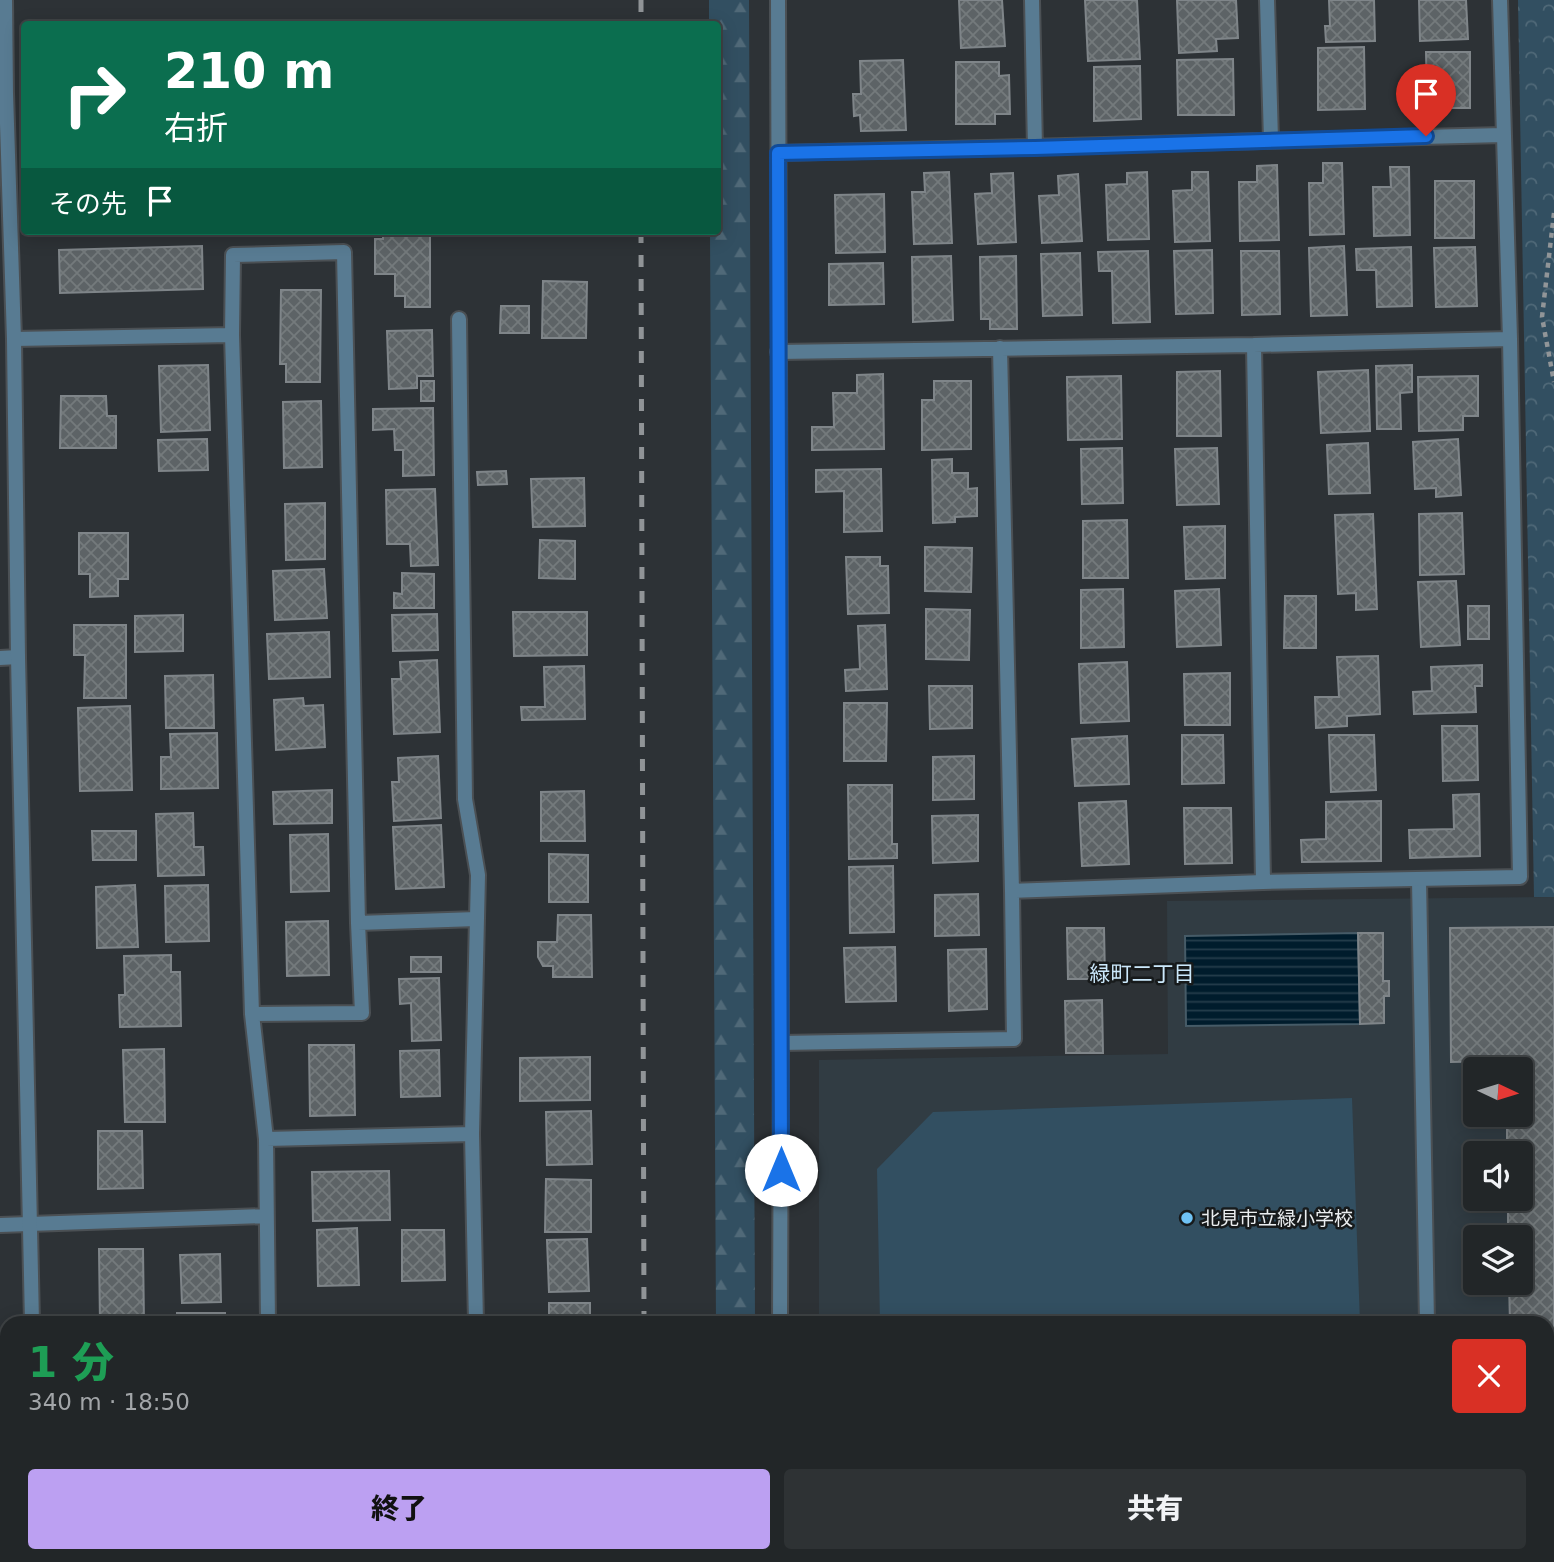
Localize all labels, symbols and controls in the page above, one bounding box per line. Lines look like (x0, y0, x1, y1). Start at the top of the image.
text: 210 m (164, 43, 334, 100)
icon: right (49, 49, 140, 140)
pin (1396, 64, 1456, 136)
icon: arrive (1407, 75, 1445, 113)
text: 右折 (164, 109, 228, 147)
icon: arrive (141, 182, 179, 220)
text: その先 (49, 189, 127, 219)
district label: 緑町二丁目 (1090, 962, 1195, 986)
north arrow (1463, 1057, 1533, 1127)
map controls (1463, 1057, 1533, 1295)
position arrow (744, 1133, 818, 1207)
button: sound (1463, 1141, 1533, 1211)
place label: 北見市立緑小学校 (1201, 1207, 1353, 1229)
marker: 北見市立緑小学校 (1179, 1210, 1195, 1226)
button: layers (1463, 1225, 1533, 1295)
text: 1 分 (28, 1338, 114, 1387)
button: close (1452, 1339, 1526, 1413)
text: 340 m · 18:50 (28, 1389, 190, 1415)
button: 終了 (28, 1469, 770, 1549)
button: 共有 (784, 1469, 1526, 1549)

